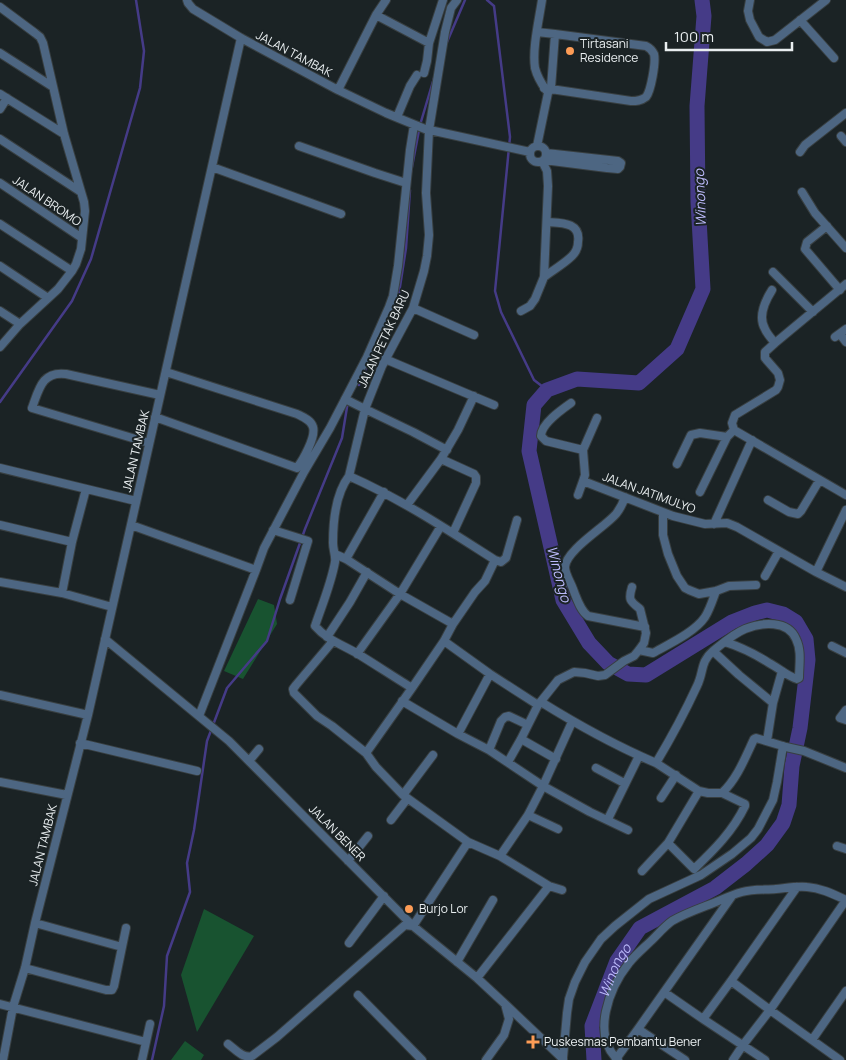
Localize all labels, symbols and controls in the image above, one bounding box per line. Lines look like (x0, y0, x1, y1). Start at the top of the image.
scale bar (666, 20, 792, 52)
street label: JALAN TAMBAK (253, 26, 336, 81)
text: 100 m (674, 26, 714, 47)
place label: Tirtasani Residence (580, 35, 638, 66)
marker: Tirtasani Residence (564, 45, 576, 57)
water label: Winongo (689, 168, 710, 227)
street label: JALAN BROMO (10, 171, 85, 230)
street label: JALAN PETAK BARU (353, 287, 414, 390)
street label: JALAN TAMBAK (118, 407, 153, 494)
street label: JALAN JATIMULYO (600, 468, 698, 517)
water label: Winongo (543, 544, 576, 605)
street label: JALAN BENER (305, 800, 370, 865)
street label: JALAN TAMBAK (24, 801, 61, 888)
place label: Burjo Lor (419, 900, 469, 917)
marker: Burjo Lor (403, 903, 415, 915)
water label: Winongo (594, 939, 636, 1000)
place label: Puskesmas Pembantu Bener (544, 1033, 702, 1050)
marker: Puskesmas Pembantu Bener (526, 1035, 540, 1049)

